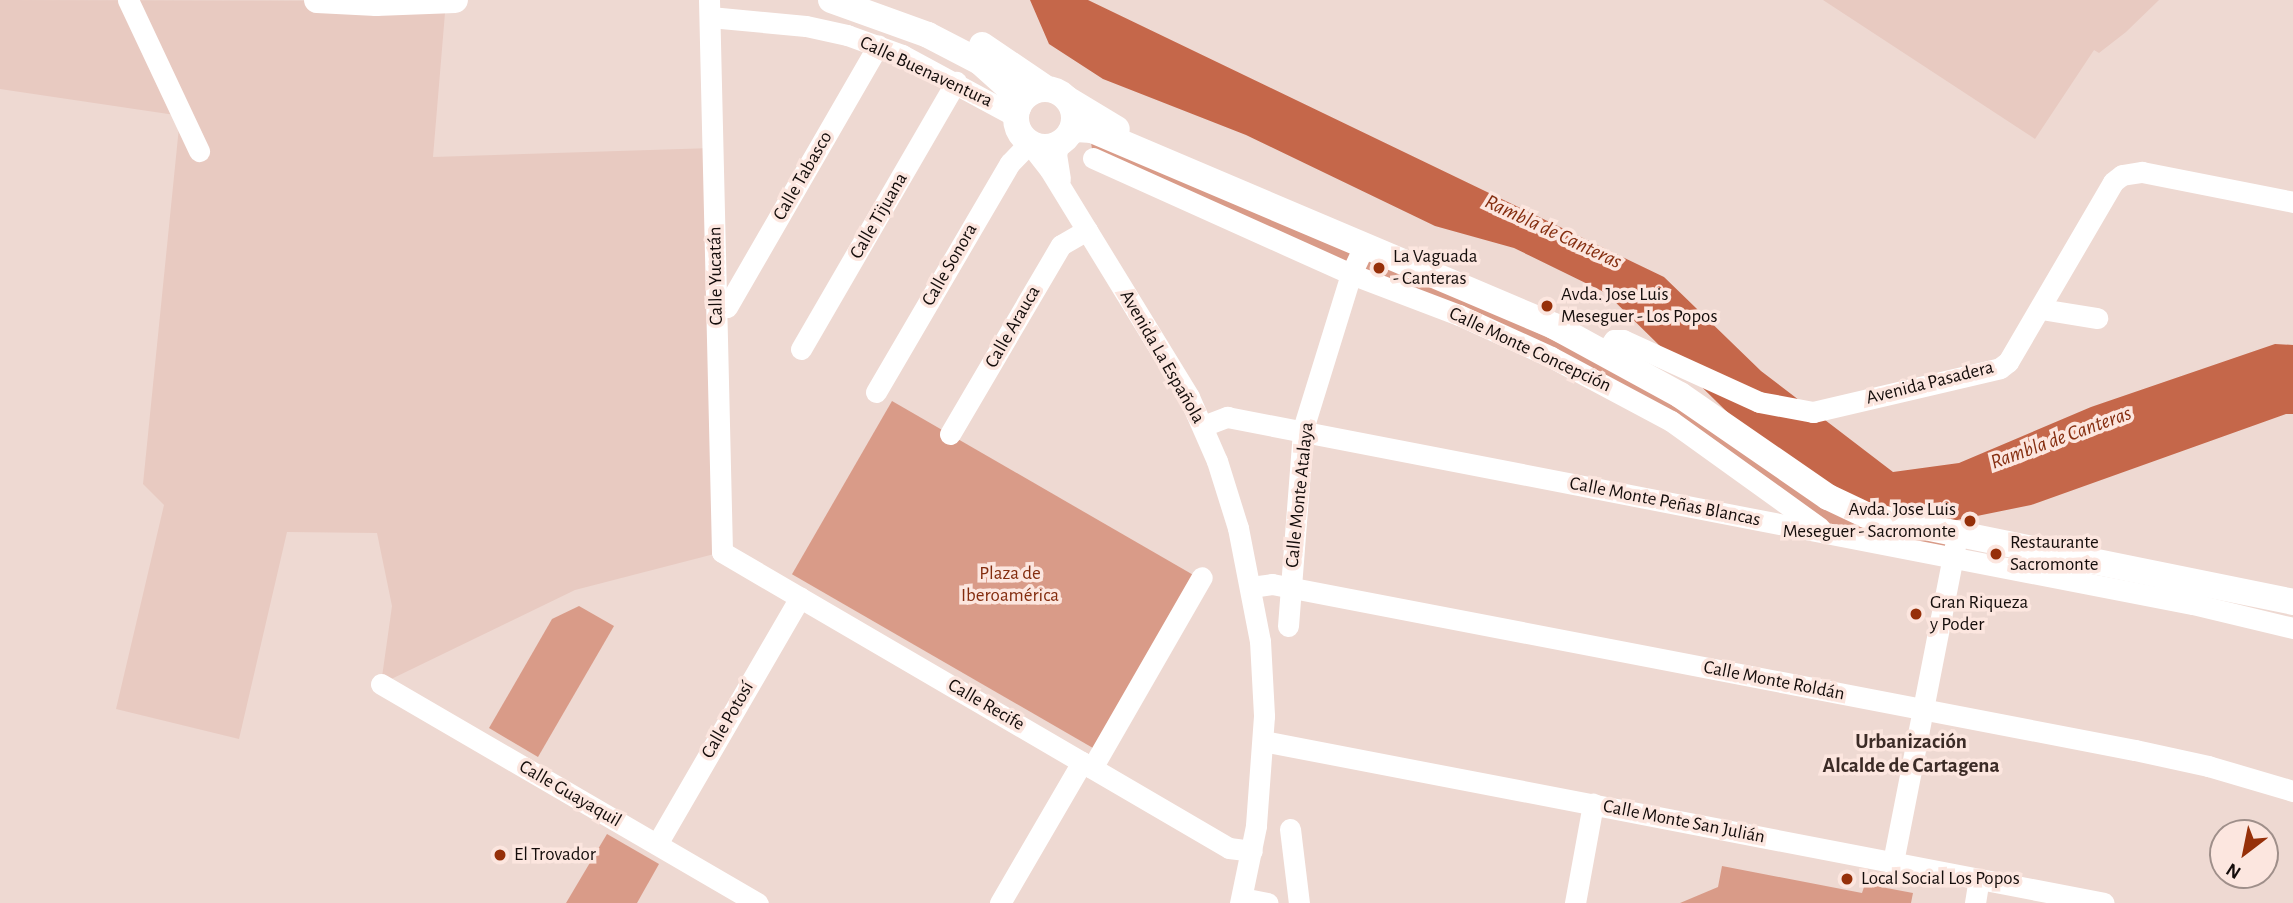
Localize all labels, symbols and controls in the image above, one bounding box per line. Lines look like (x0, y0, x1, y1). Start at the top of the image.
street label: Calle Buenaventura (856, 31, 996, 113)
street label: Calle Tabasco (768, 127, 838, 225)
street label: Calle Tijuana (845, 169, 913, 263)
water label: Rambla de Canteras (1481, 189, 1625, 275)
street label: Calle Sonora (917, 220, 983, 310)
street label: Calle Yucatán (704, 226, 728, 326)
place label: La Vaguada - Canteras (1393, 246, 1478, 290)
marker: La Vaguada - Canteras (1371, 260, 1387, 276)
street label: Calle Arauca (980, 282, 1046, 372)
place label: Avda. Jose Luis Meseguer - Los Popos (1561, 284, 1717, 328)
street label: Avenida La Española (1115, 286, 1209, 428)
marker: Avda. Jose Luis Meseguer - Los Popos (1539, 298, 1555, 314)
street label: Calle Monte Concepción (1445, 302, 1615, 398)
street label: Avenida Pasadera (1864, 356, 1996, 410)
water label: Rambla de Canteras (1987, 401, 2135, 475)
street label: Calle Monte Atalaya (1281, 421, 1319, 569)
street label: Calle Monte Peñas Blancas (1568, 472, 1762, 532)
place label: Avda. Jose Luis Meseguer - Sacromonte (1783, 499, 1956, 543)
marker: Avda. Jose Luis Meseguer - Sacromonte (1962, 513, 1978, 529)
place label: Restaurante Sacromonte (2010, 532, 2099, 576)
marker: Restaurante Sacromonte (1988, 546, 2004, 562)
park label: Plaza de Iberoamérica (961, 563, 1059, 607)
place label: Gran Riqueza y Poder (1930, 592, 2028, 636)
marker: Gran Riqueza y Poder (1908, 606, 1924, 622)
street label: Calle Monte Roldán (1701, 656, 1847, 706)
street label: Calle Recife (944, 674, 1028, 736)
street label: Calle Potosí (697, 677, 759, 763)
district label: Urbanización Alcalde de Cartagena (1822, 729, 2000, 779)
street label: Calle Guayaquil (515, 756, 625, 832)
street label: Calle Monte San Julián (1601, 795, 1767, 849)
north arrow (2209, 819, 2279, 889)
place label: El Trovador (514, 844, 596, 866)
marker: El Trovador (492, 847, 508, 863)
text: N (2223, 859, 2244, 882)
place label: Local Social Los Popos (1861, 868, 2020, 890)
marker: Local Social Los Popos (1839, 871, 1855, 887)

